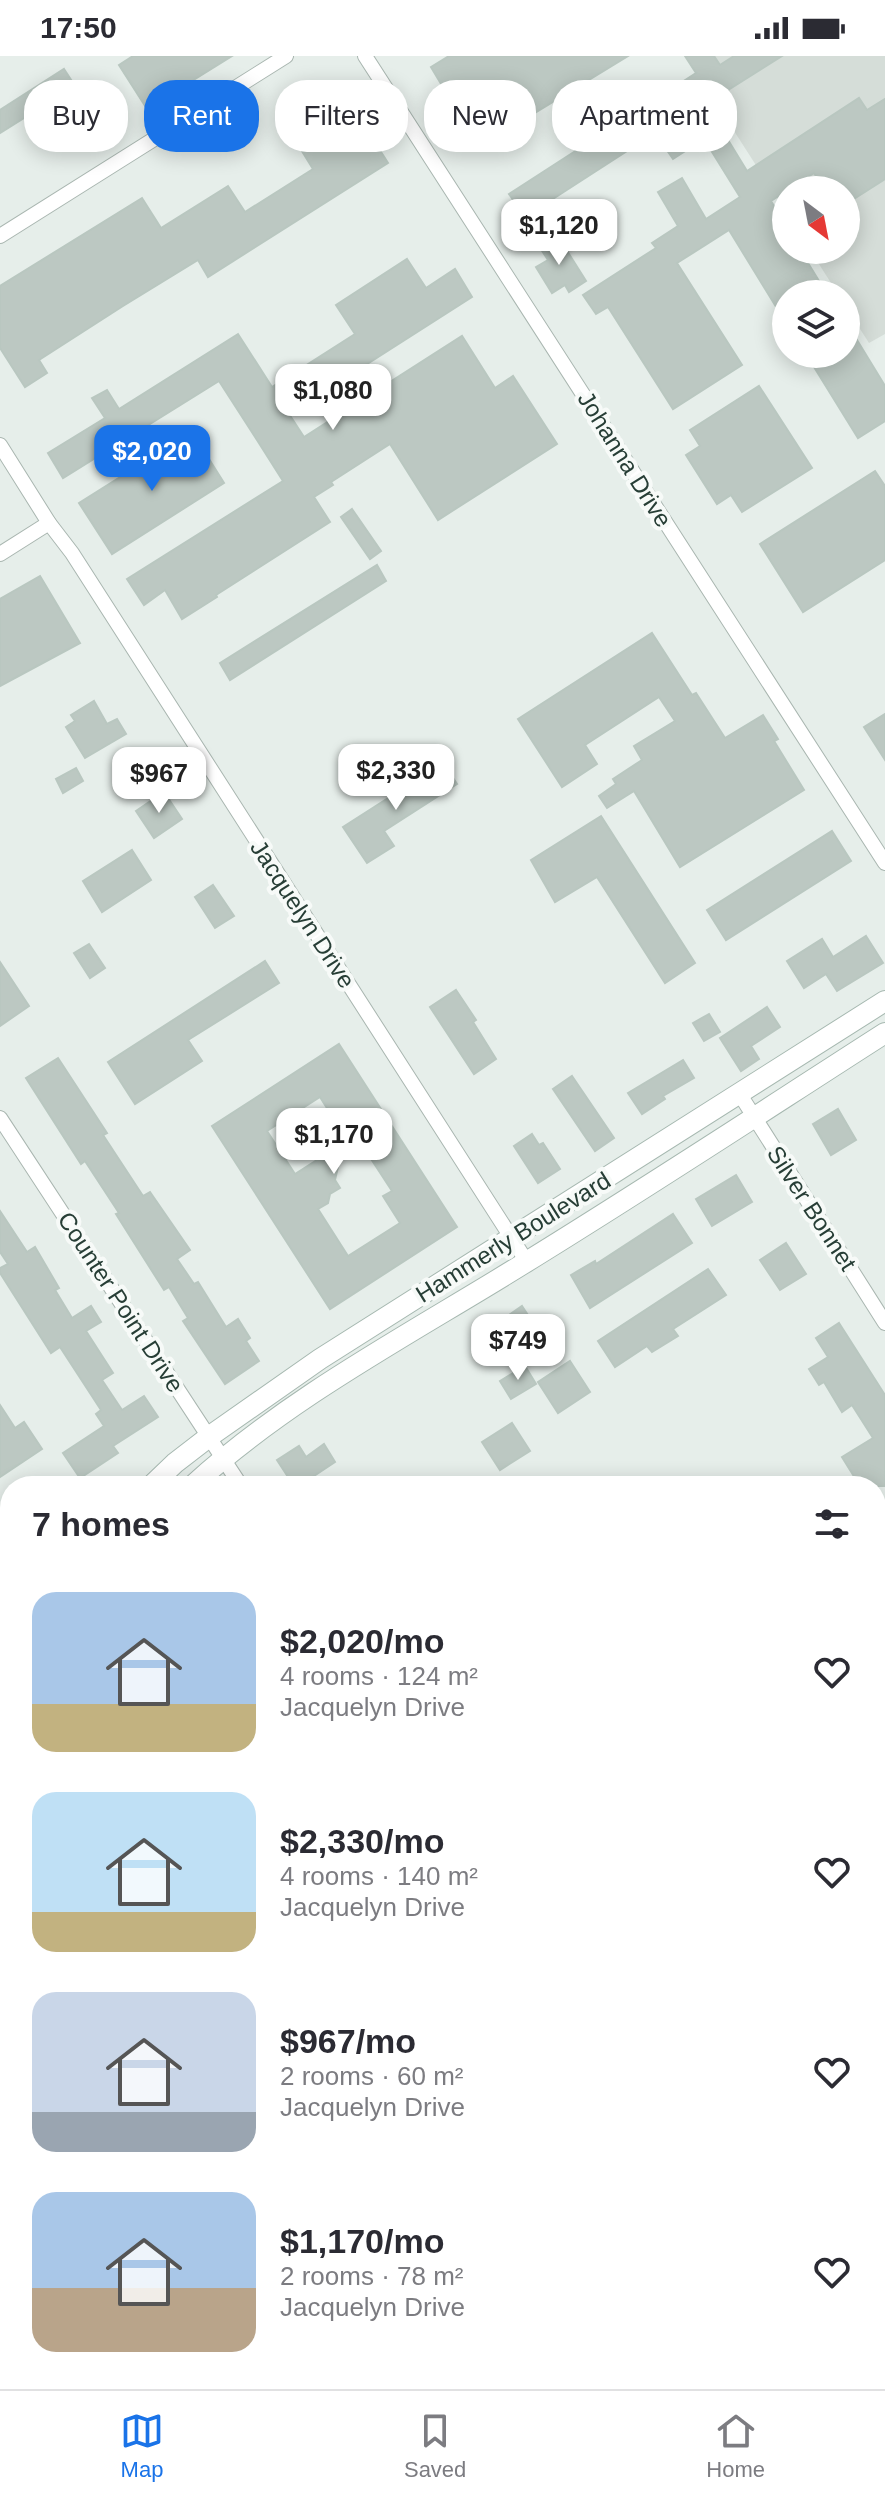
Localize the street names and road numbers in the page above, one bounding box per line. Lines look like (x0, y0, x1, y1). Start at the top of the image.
street label: Johanna Drive (573, 386, 677, 532)
street label: Jacquelyn Drive (245, 835, 361, 993)
street label: Silver Bonnet (762, 1141, 862, 1275)
street label: Hammerly Boulevard (411, 1166, 615, 1308)
street label: Counter Point Drive (53, 1207, 189, 1397)

